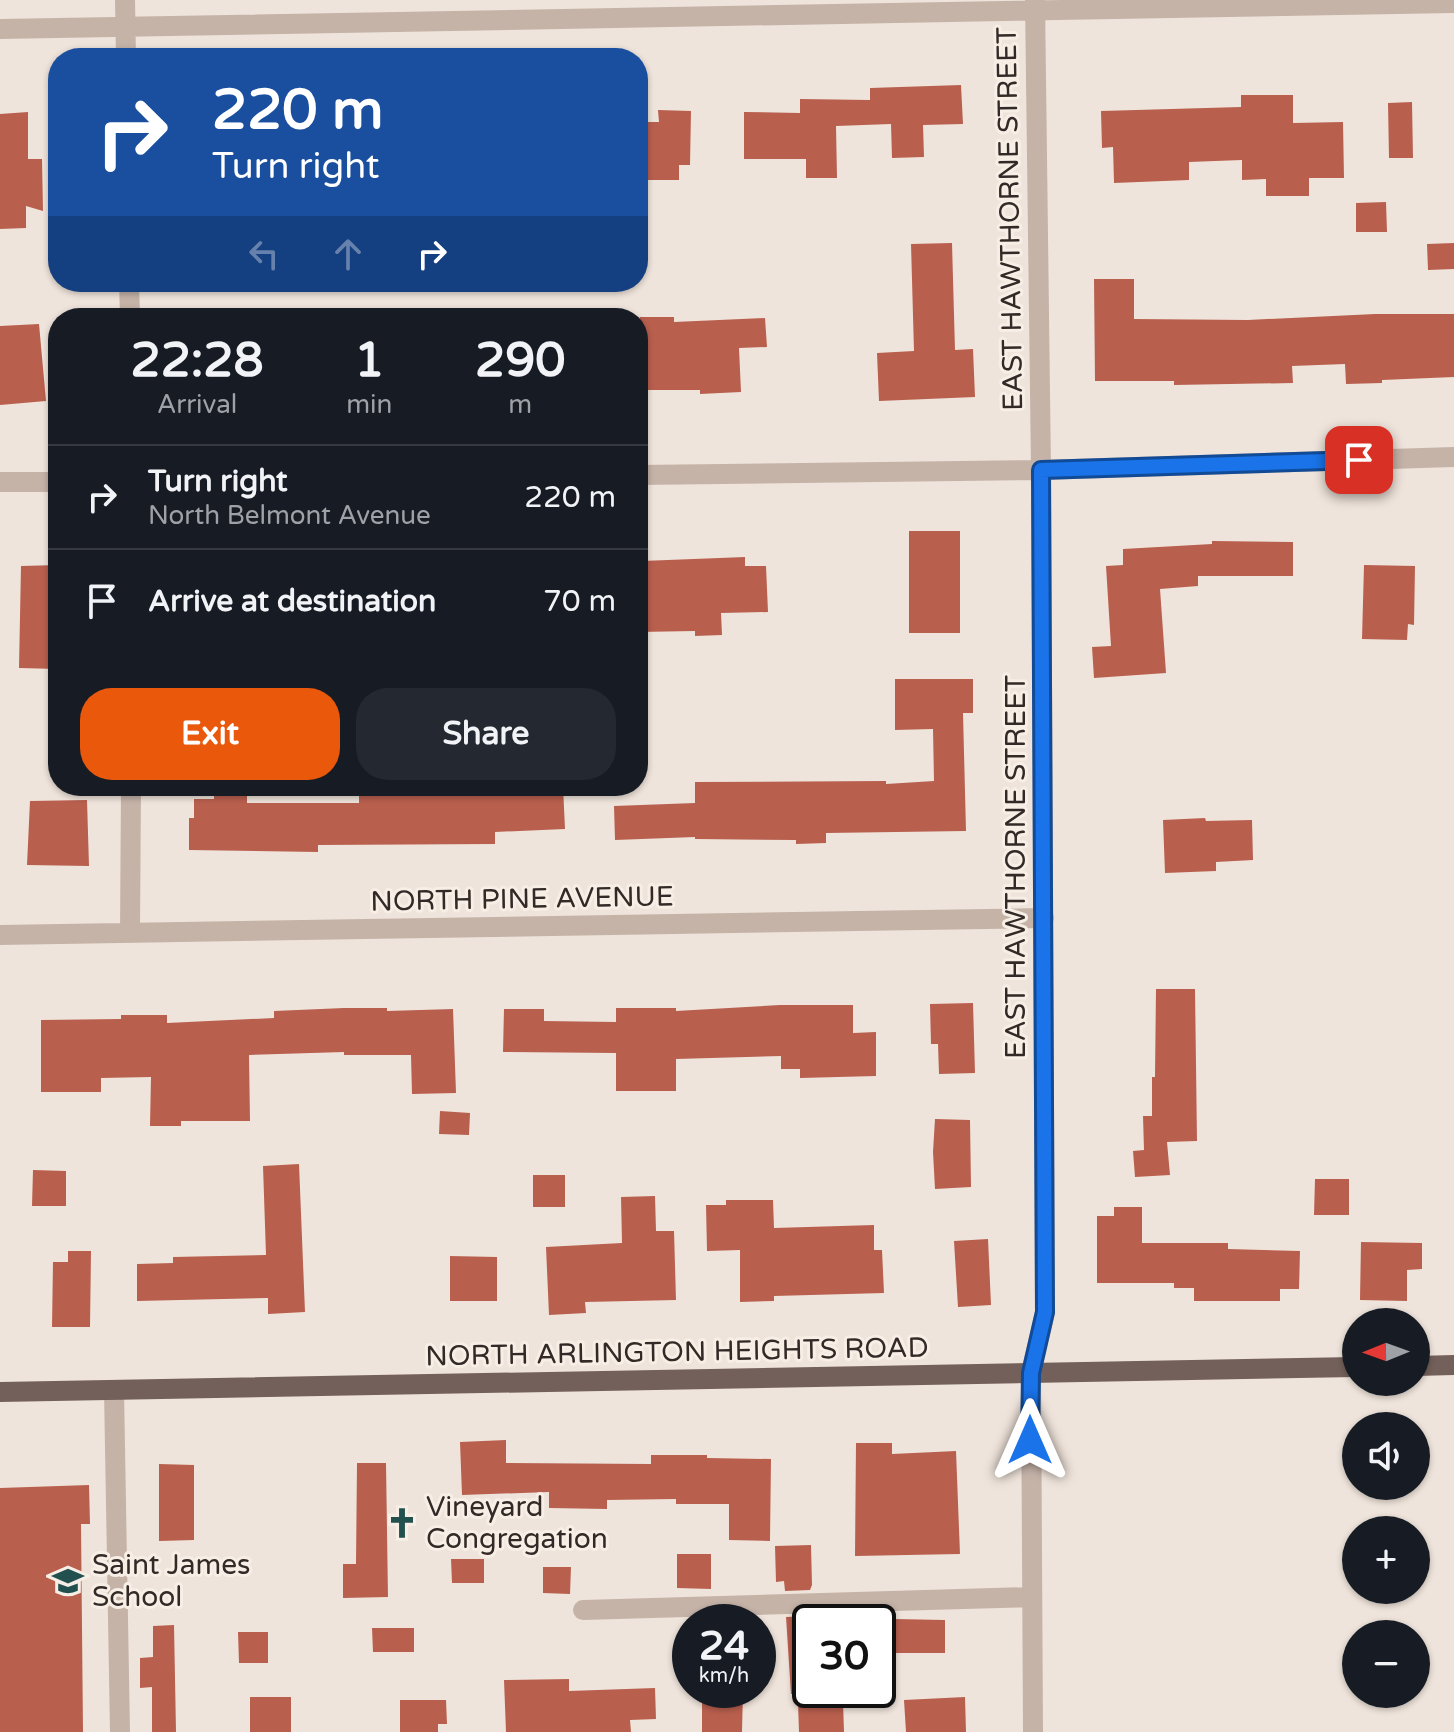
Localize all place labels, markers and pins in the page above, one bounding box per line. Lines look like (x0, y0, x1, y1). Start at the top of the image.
pin (1325, 426, 1393, 494)
place label: Vineyard Congregation (426, 1490, 608, 1556)
church icon: Vineyard Congregation (385, 1506, 419, 1540)
place label: Saint James School (92, 1548, 250, 1614)
school or university icon: Saint James School (51, 1564, 85, 1598)

